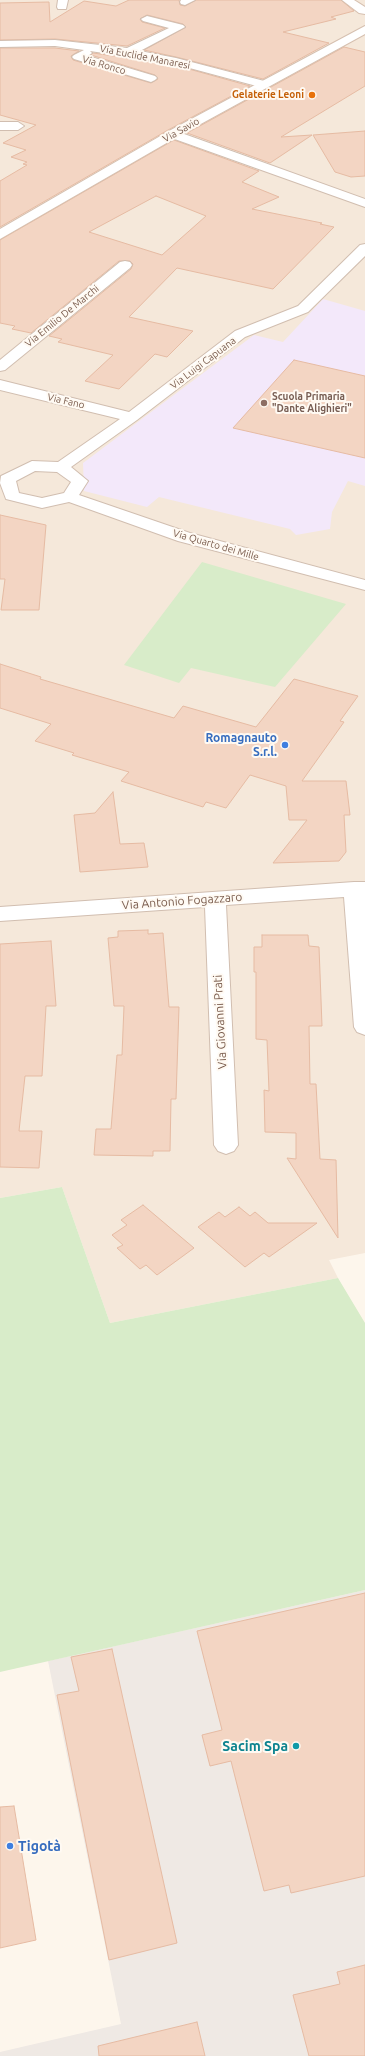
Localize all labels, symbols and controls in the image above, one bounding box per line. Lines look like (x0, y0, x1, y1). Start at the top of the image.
street label: Via Euclide Manaresi (99, 42, 191, 72)
street label: Via Ronco (81, 53, 127, 77)
place label: Gelaterie Leoni (232, 89, 304, 101)
marker: Gelaterie Leoni (307, 90, 317, 100)
street label: Via Savio (161, 115, 201, 145)
street label: Via Emilio De Marchi (23, 282, 101, 350)
street label: Via Luigi Capuana (168, 334, 238, 392)
street label: Via Fano (46, 391, 86, 411)
place label: Scuola Primaria "Dante Alighieri" (272, 391, 352, 414)
marker: Scuola Primaria "Dante Alighieri" (259, 398, 269, 408)
street label: Via Quarto dei Mille (172, 527, 260, 563)
place label: Romagnauto S.r.l. (205, 731, 277, 759)
marker: Romagnauto S.r.l. (280, 740, 290, 750)
street label: Via Antonio Fogazzaro (121, 890, 243, 912)
street label: Via Giovanni Prati (210, 974, 230, 1070)
place label: Sacim Spa (222, 1738, 288, 1754)
marker: Sacim Spa (291, 1741, 301, 1751)
place label: Tigotà (18, 1838, 61, 1854)
marker: Tigotà (5, 1841, 15, 1851)

